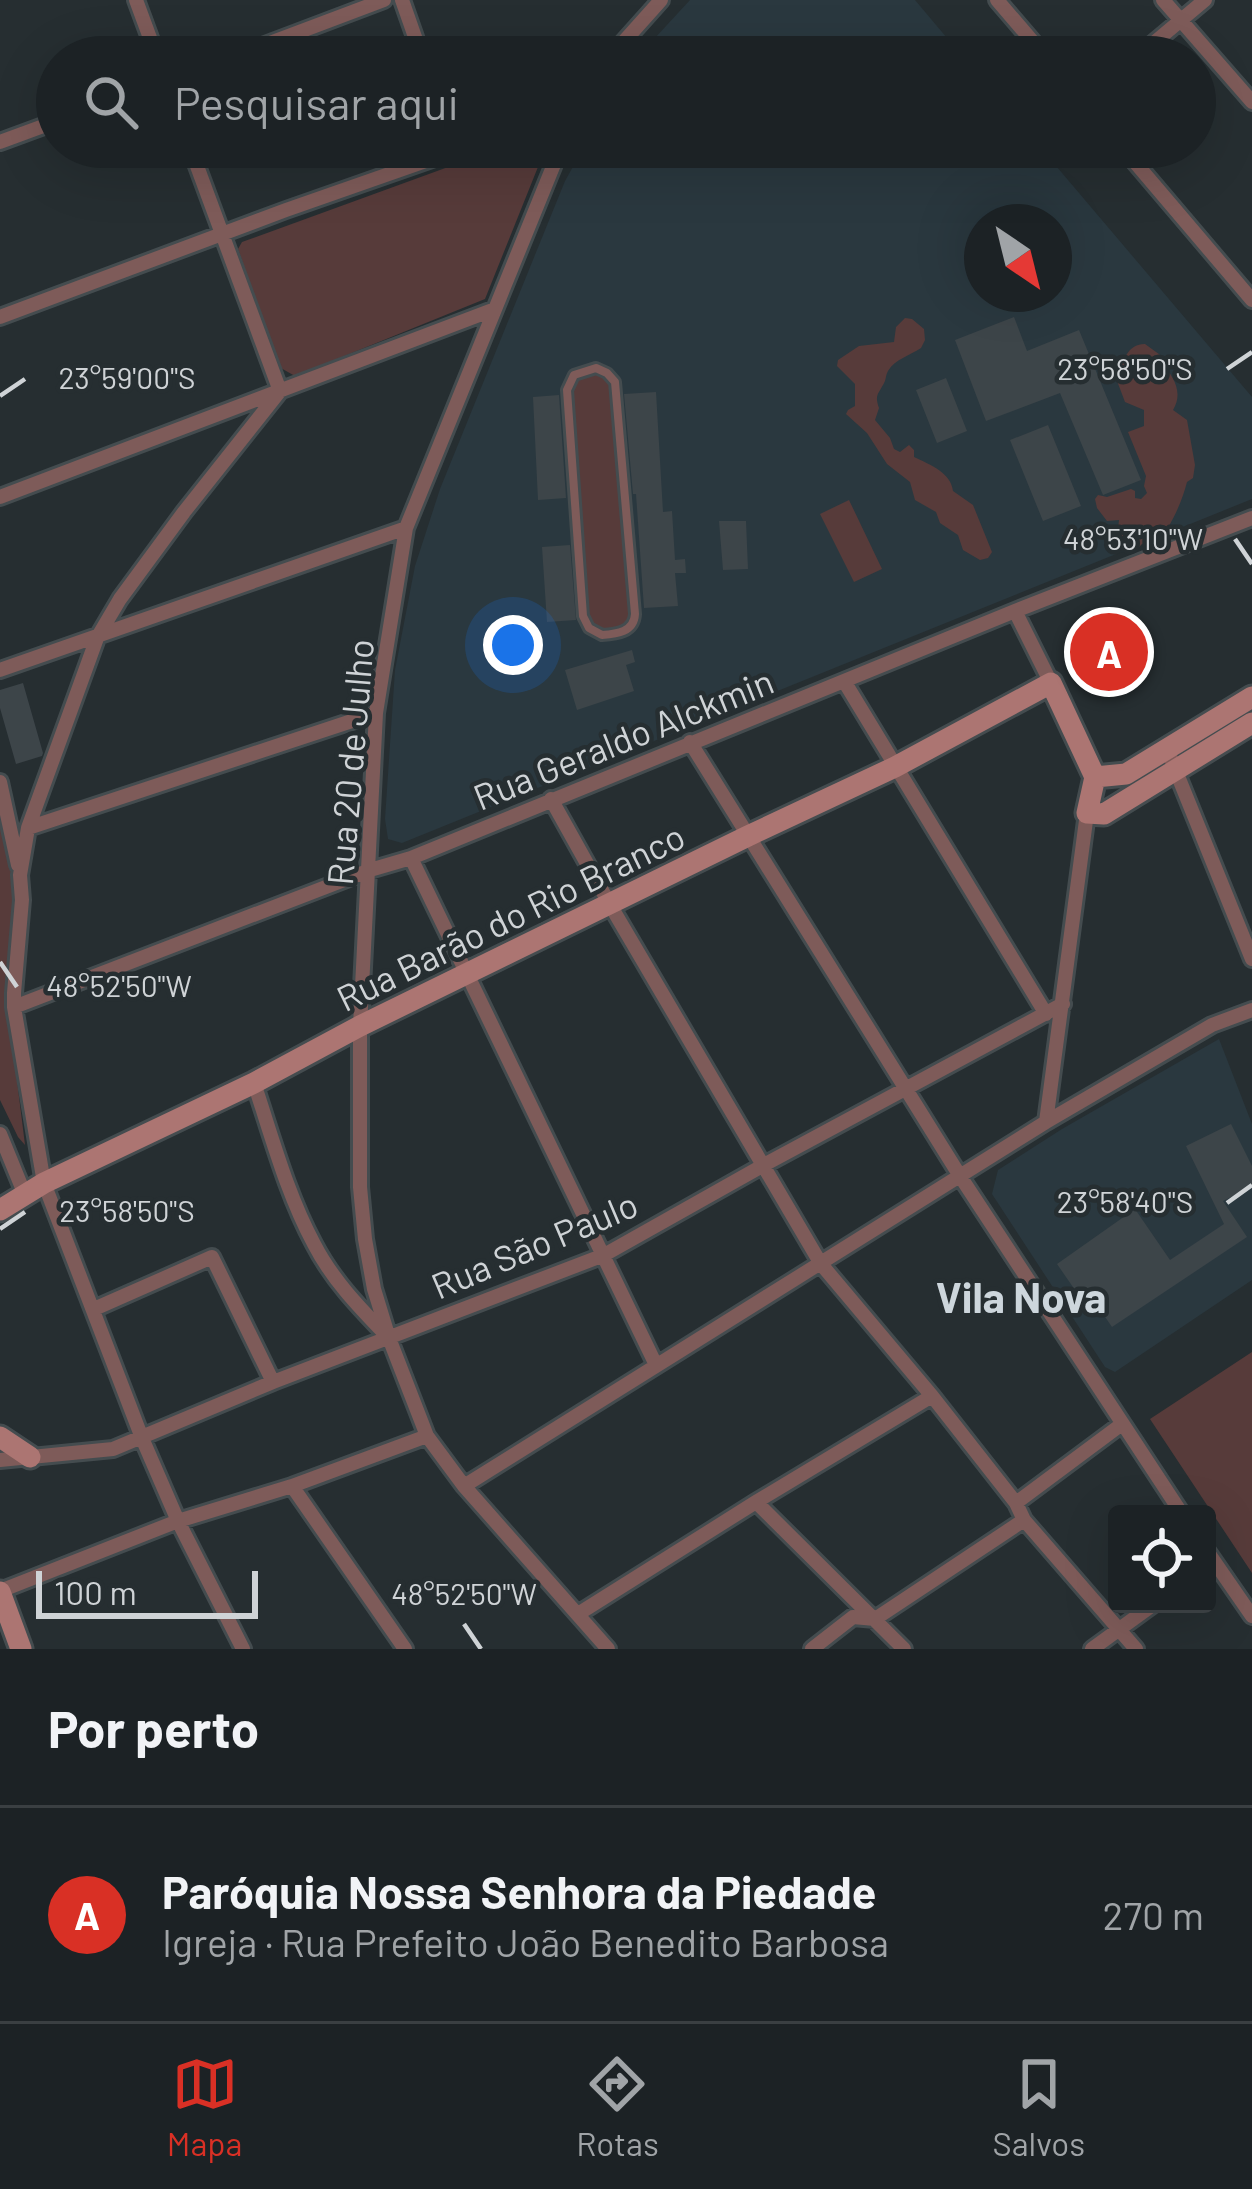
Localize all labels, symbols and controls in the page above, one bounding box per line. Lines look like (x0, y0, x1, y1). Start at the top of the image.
search box (36, 36, 1216, 168)
icon: search (78, 69, 144, 135)
text: Pesquisar aqui (174, 75, 459, 129)
north arrow (964, 204, 1072, 312)
text: 23°58'50"S (1057, 350, 1193, 386)
text: 23°59'00"S (58, 359, 196, 395)
text: 48°53'10"W (1063, 520, 1203, 556)
pin: A (1070, 607, 1148, 697)
your location (483, 615, 543, 675)
street label: Rua 20 de Julho (317, 637, 381, 887)
street label: Rua Geraldo Alckmin (467, 658, 779, 818)
street label: Rua Barão do Rio Branco (329, 813, 691, 1019)
text: 48°52'50"W (46, 967, 192, 1003)
street label: Rua São Paulo (425, 1181, 643, 1307)
text: 23°58'40"S (1057, 1183, 1193, 1219)
text: 23°58'50"S (59, 1192, 195, 1228)
district label: Vila Nova (936, 1271, 1106, 1321)
map controls (1108, 1505, 1216, 1613)
button: locate (1108, 1505, 1216, 1613)
scale bar (36, 1565, 258, 1618)
text: 100 m (54, 1572, 137, 1612)
text: 48°52'50"W (391, 1575, 537, 1611)
text: Por perto (48, 1697, 259, 1758)
text: Paróquia Nossa Senhora da Piedade (162, 1864, 876, 1918)
text: A (74, 1891, 100, 1938)
text: 270 m (1103, 1891, 1204, 1938)
text: Igreja · Rua Prefeito João Benedito Barbosa (162, 1918, 889, 1965)
tab: Mapa (167, 2051, 242, 2163)
tab: Rotas (576, 2051, 659, 2163)
tab: Salvos (992, 2051, 1085, 2163)

